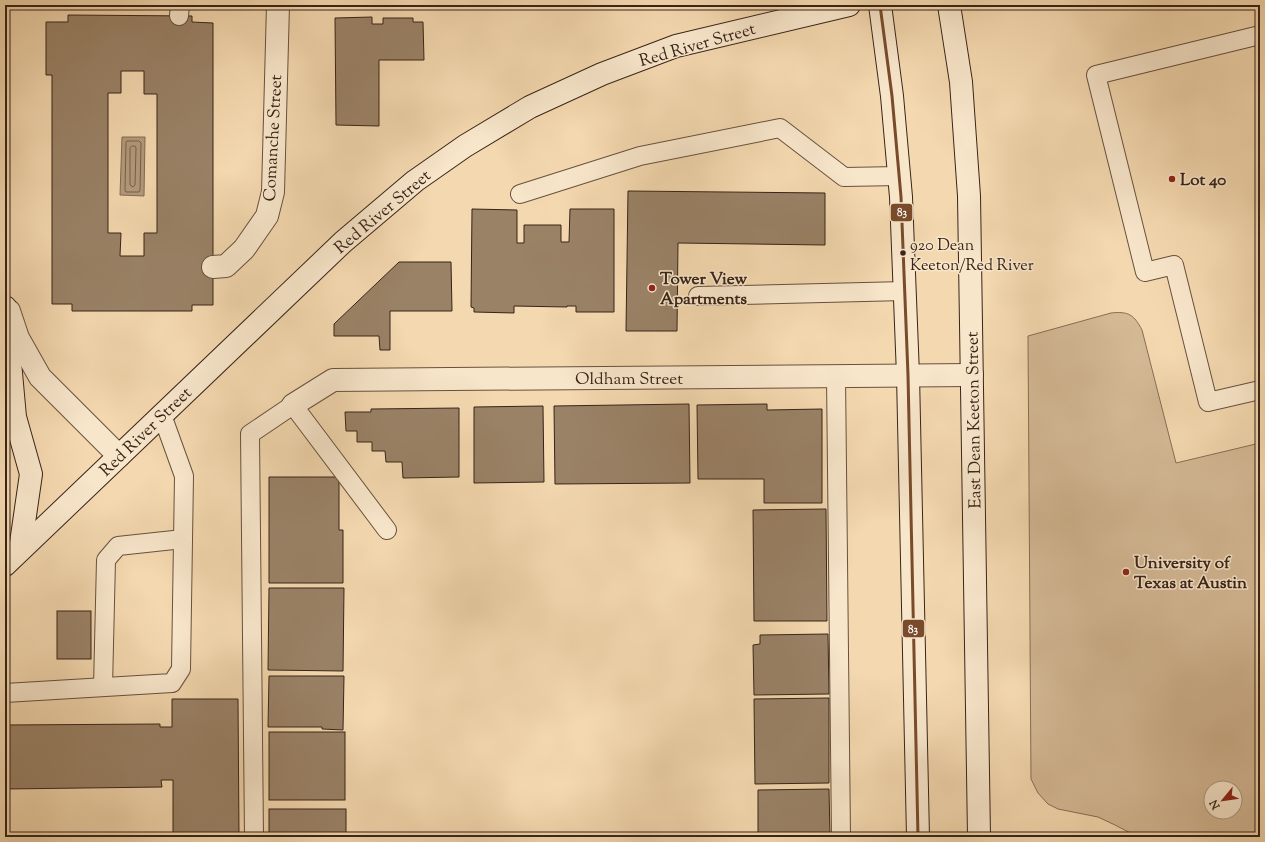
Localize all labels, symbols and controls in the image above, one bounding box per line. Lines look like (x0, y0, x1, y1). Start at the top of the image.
street label: Red River Street (637, 18, 759, 74)
street label: Comanche Street (259, 74, 289, 202)
street label: Red River Street (330, 165, 437, 260)
place label: Lot 40 (1180, 169, 1226, 193)
marker: Lot 40 (1167, 174, 1177, 184)
line badge: 83 (890, 203, 913, 222)
text: 83 (897, 205, 908, 221)
place label: 920 Dean Keeton/Red River (910, 235, 1034, 278)
marker: 920 Dean Keeton/Red River (898, 248, 908, 258)
place label: Tower View Apartments (660, 268, 748, 312)
marker: Tower View Apartments (647, 283, 657, 293)
street label: East Dean Keeton Street (961, 331, 989, 509)
street label: Oldham Street (575, 368, 683, 392)
street label: Red River Street (95, 382, 198, 483)
place label: University of Texas at Austin (1134, 552, 1248, 596)
marker: University of Texas at Austin (1121, 567, 1131, 577)
line badge: 83 (902, 619, 925, 638)
text: 83 (908, 622, 919, 638)
north arrow (1203, 780, 1243, 820)
text: N (1206, 796, 1225, 813)

